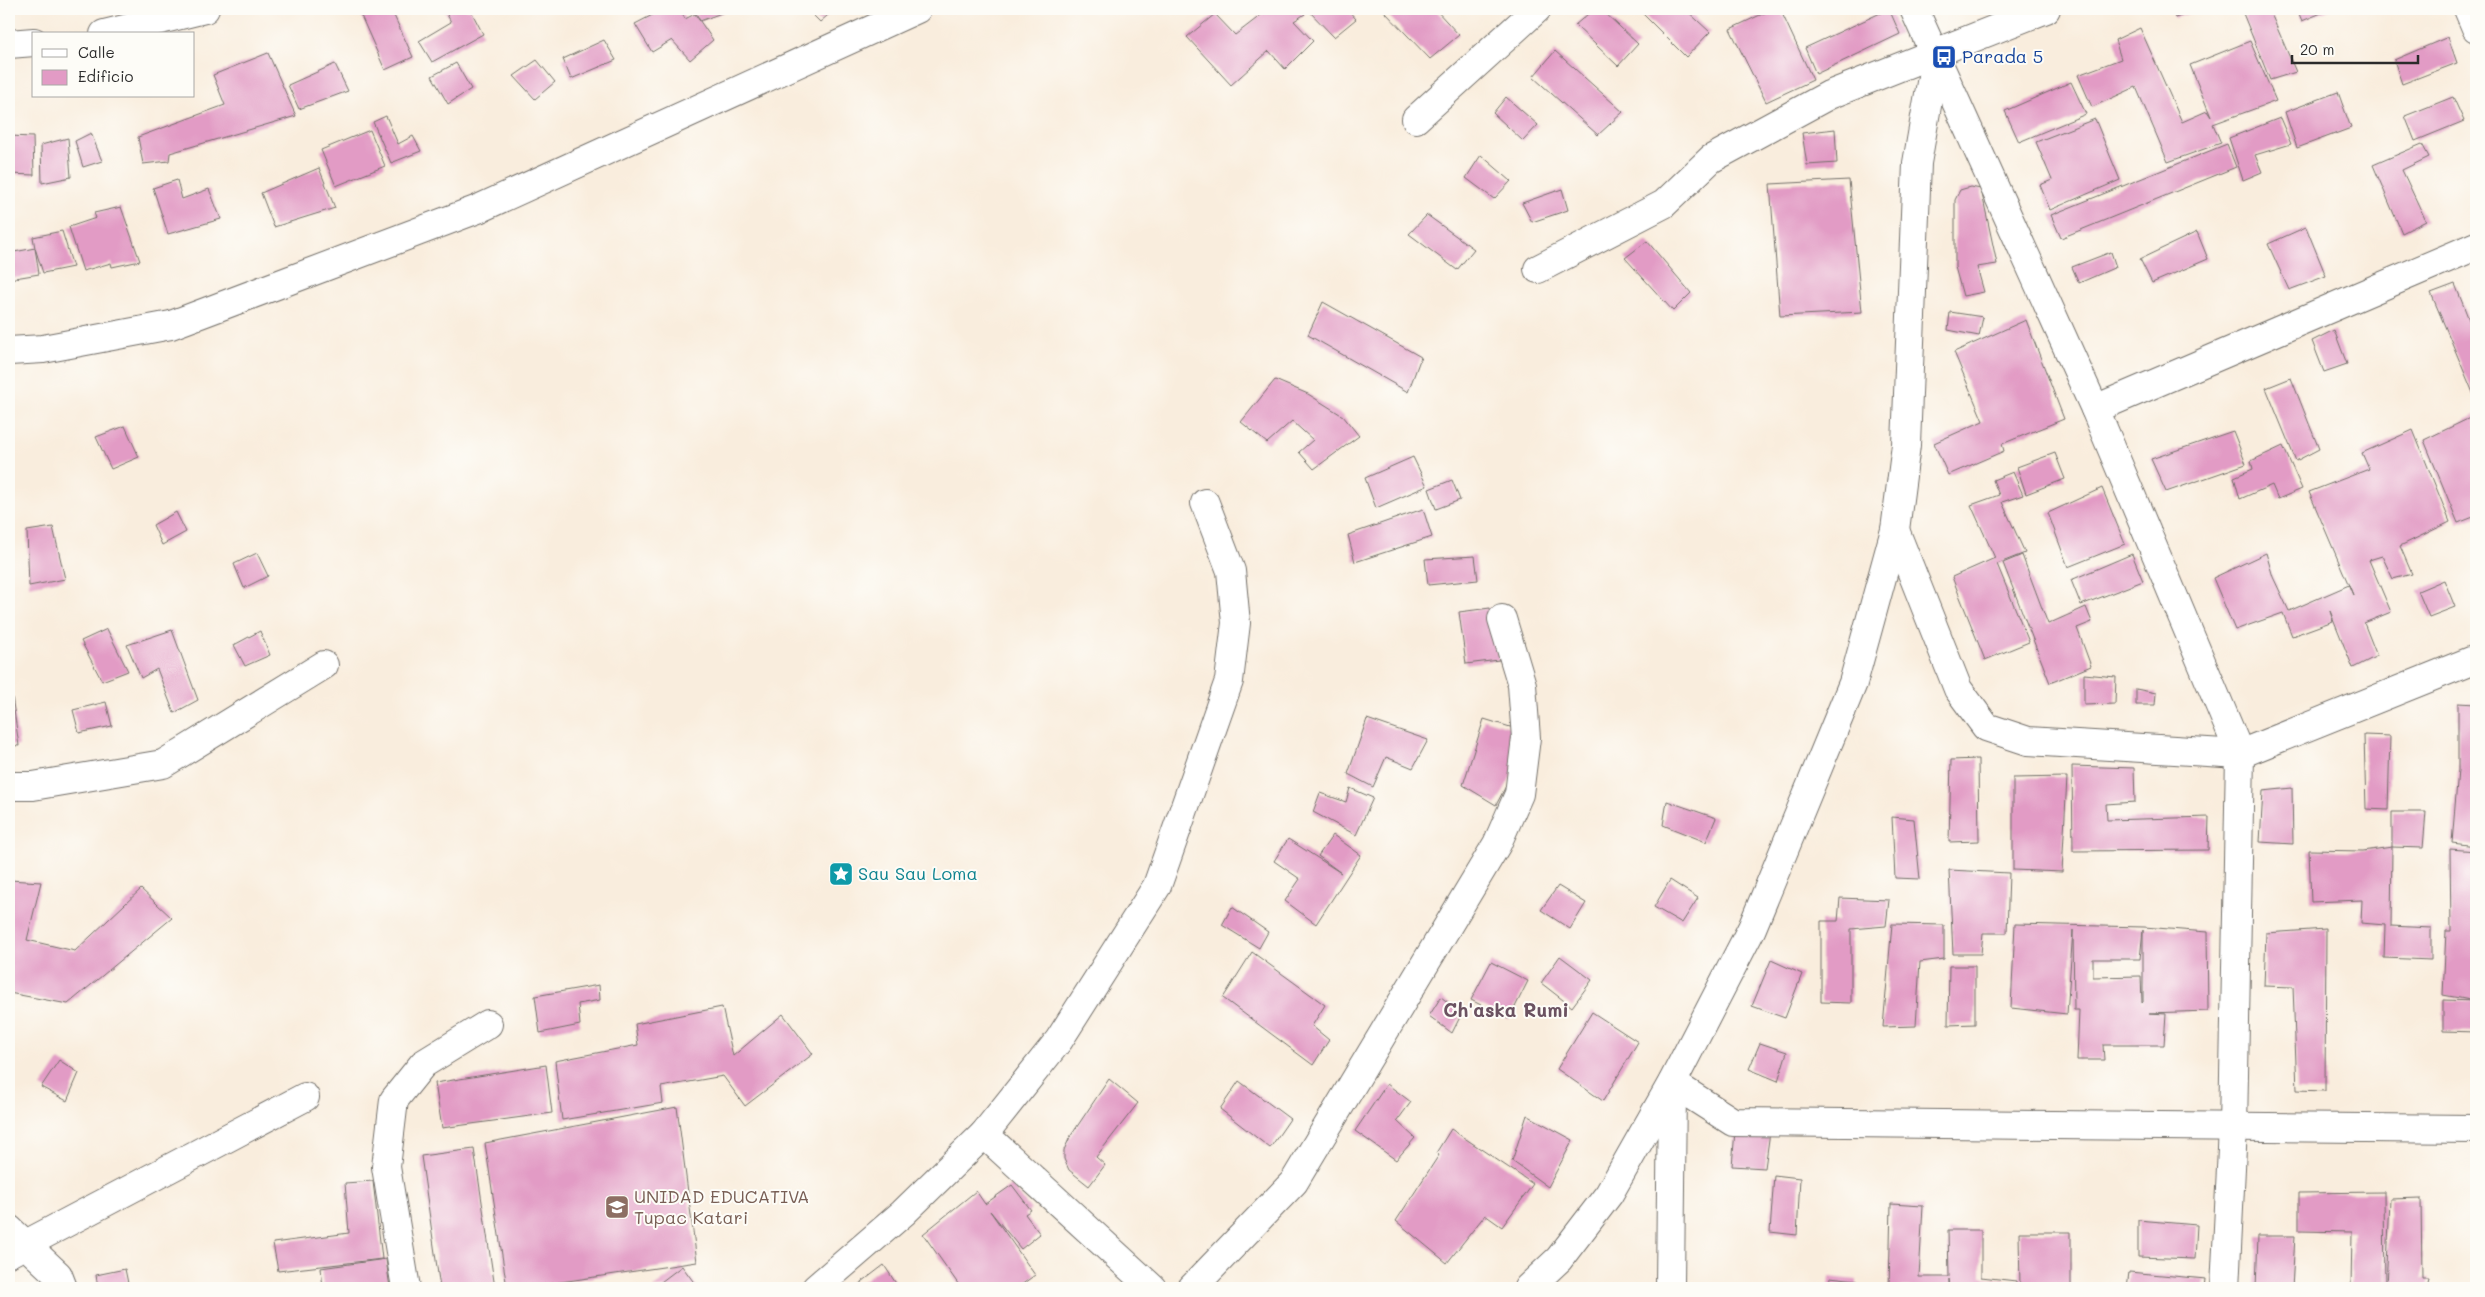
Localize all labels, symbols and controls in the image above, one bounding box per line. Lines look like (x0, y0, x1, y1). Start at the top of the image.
legend (32, 32, 195, 98)
scale bar (2292, 32, 2419, 64)
text: 20 m (2300, 39, 2334, 59)
text: Calle (78, 42, 115, 62)
bus stop icon: Parada 5 (1931, 44, 1957, 70)
place label: Parada 5 (1962, 44, 2043, 68)
text: Edificio (78, 66, 134, 86)
place icon: Sau Sau Loma (828, 861, 854, 887)
place label: Sau Sau Loma (858, 861, 978, 885)
district label: Ch'aska Rumi (1443, 997, 1569, 1022)
place label: UNIDAD EDUCATIVA Tupac Katari (634, 1184, 809, 1229)
school or university icon: UNIDAD EDUCATIVA Tupac Katari (604, 1194, 630, 1220)

